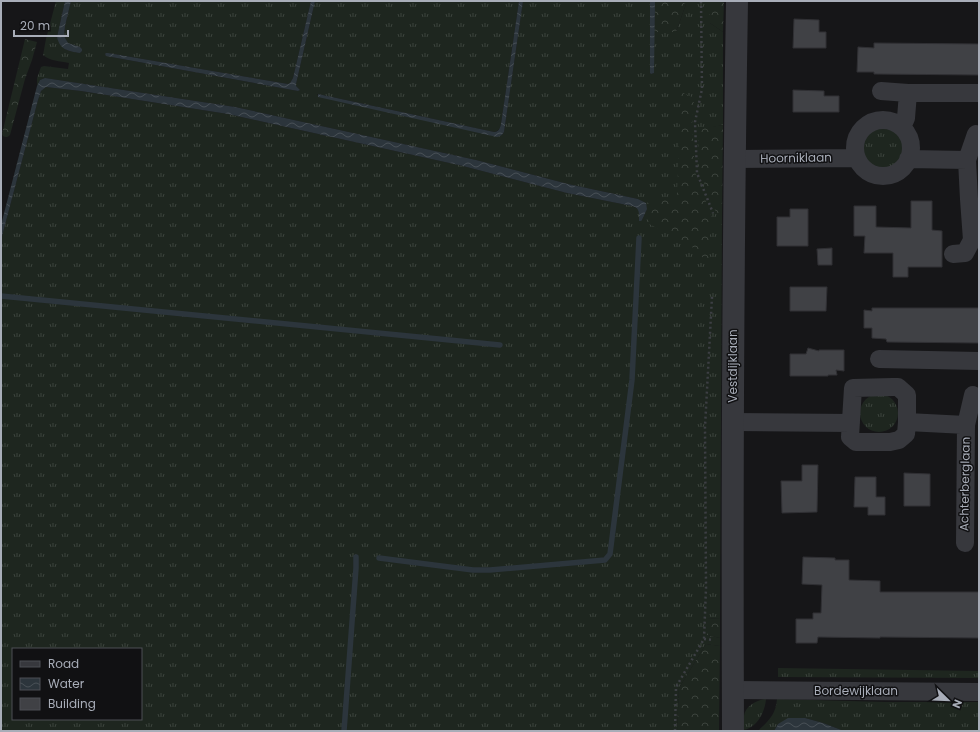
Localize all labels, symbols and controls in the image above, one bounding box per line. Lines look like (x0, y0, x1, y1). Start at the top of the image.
scale bar (14, 12, 68, 38)
text: 20 m (20, 17, 50, 34)
street label: Hoorniklaan (760, 148, 832, 167)
street label: Vestdijklaan (724, 329, 741, 403)
street label: Achterberglaan (955, 437, 974, 531)
legend (12, 648, 142, 720)
text: Road (48, 655, 79, 672)
text: Water (48, 675, 85, 692)
north arrow (928, 680, 968, 720)
street label: Bordewijklaan (814, 682, 898, 699)
text: Building (48, 695, 96, 712)
text: N (948, 697, 966, 711)

